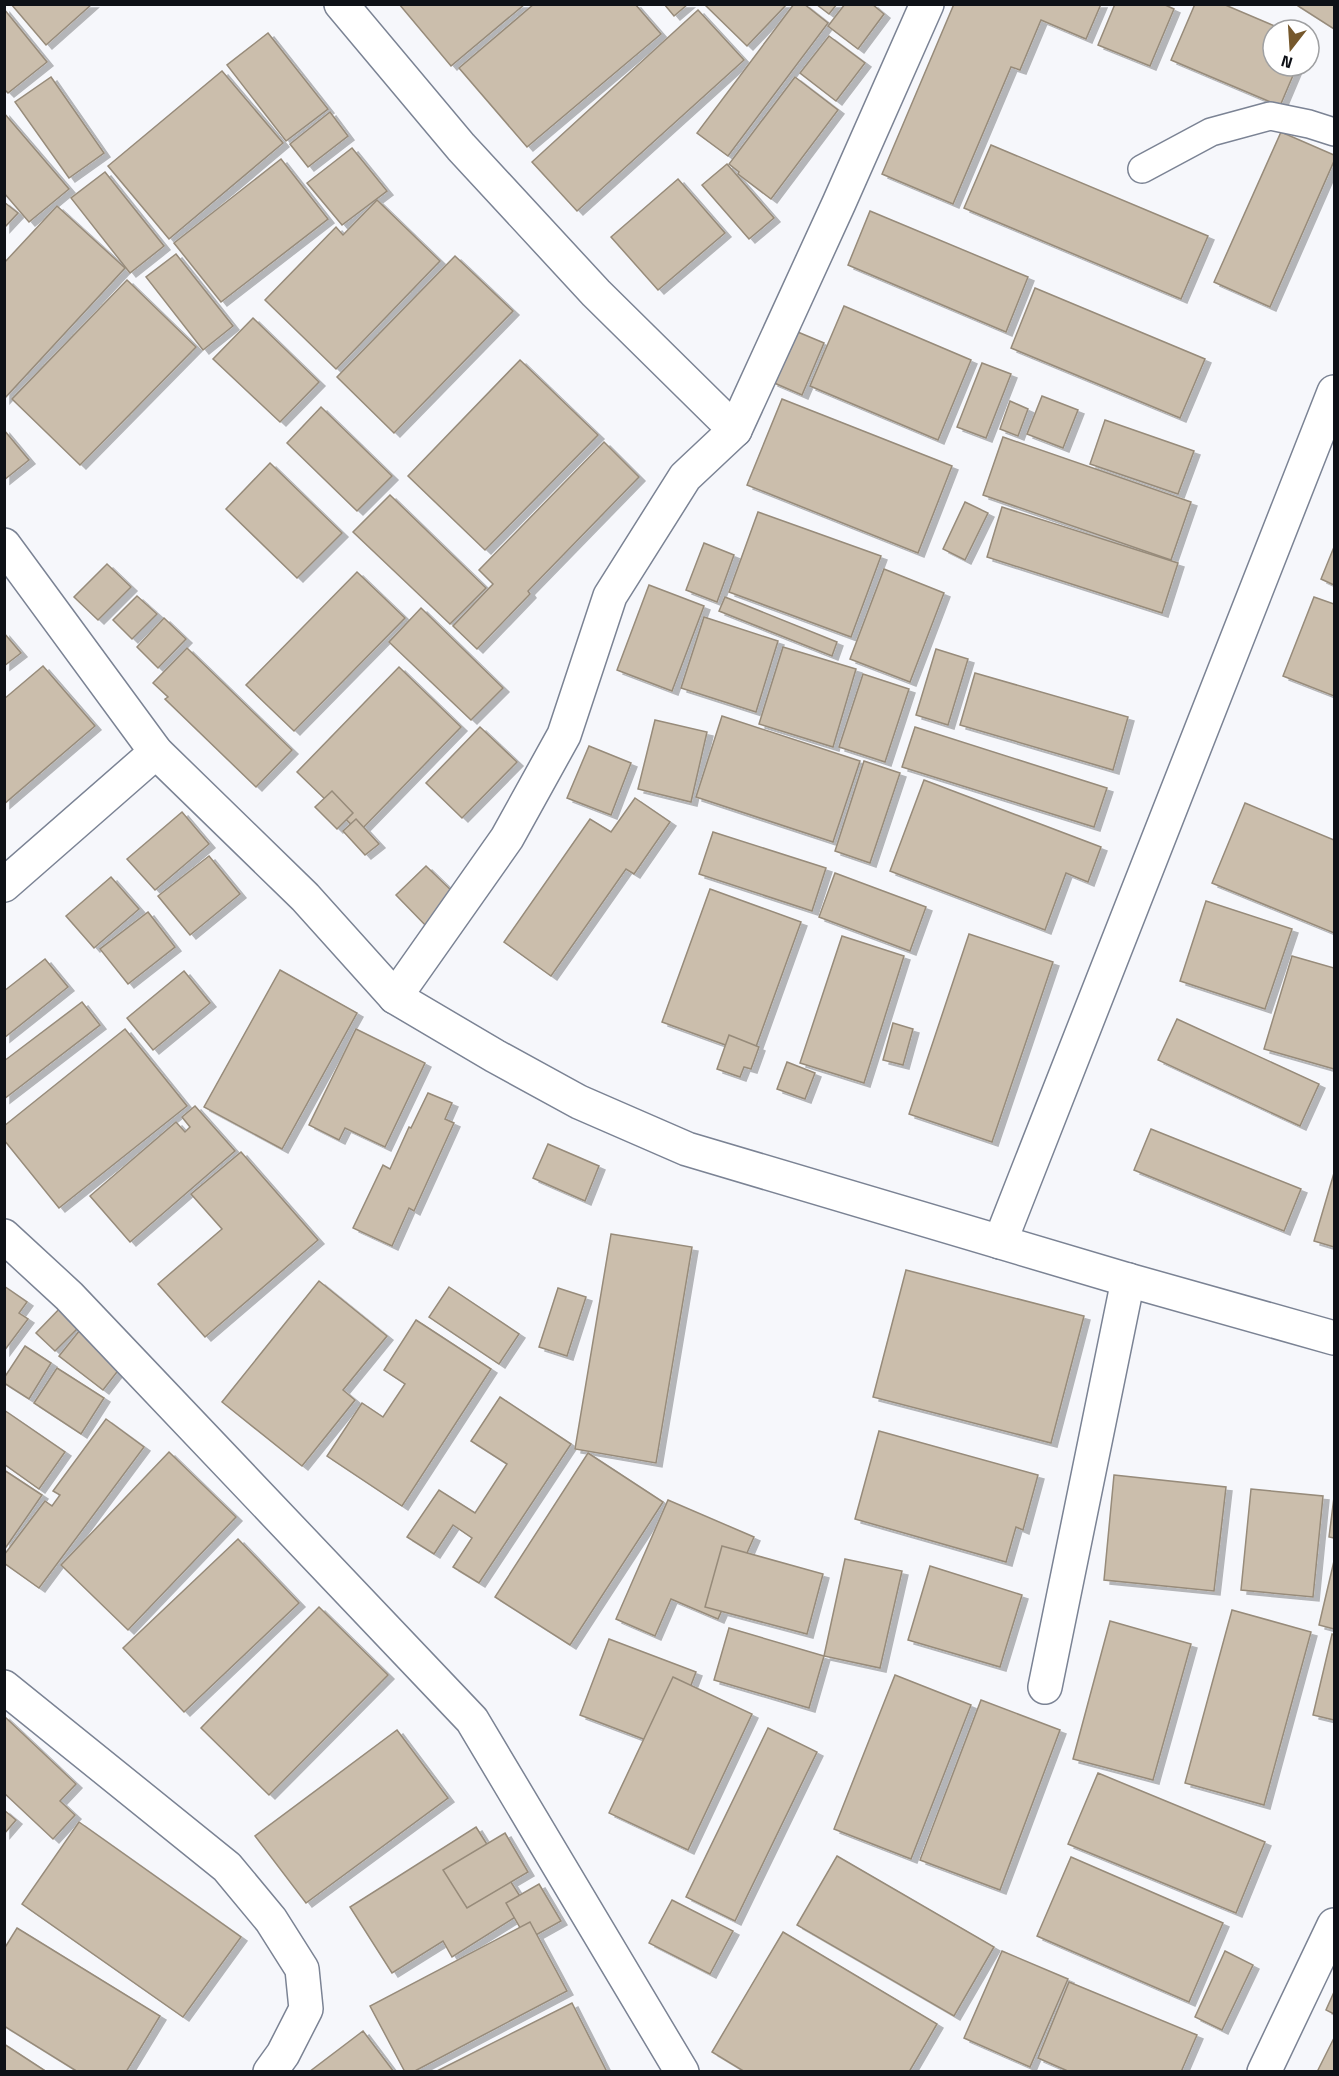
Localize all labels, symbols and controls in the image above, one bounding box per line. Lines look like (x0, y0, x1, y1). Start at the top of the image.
north arrow (1261, 18, 1321, 78)
text: N (1278, 49, 1295, 75)

